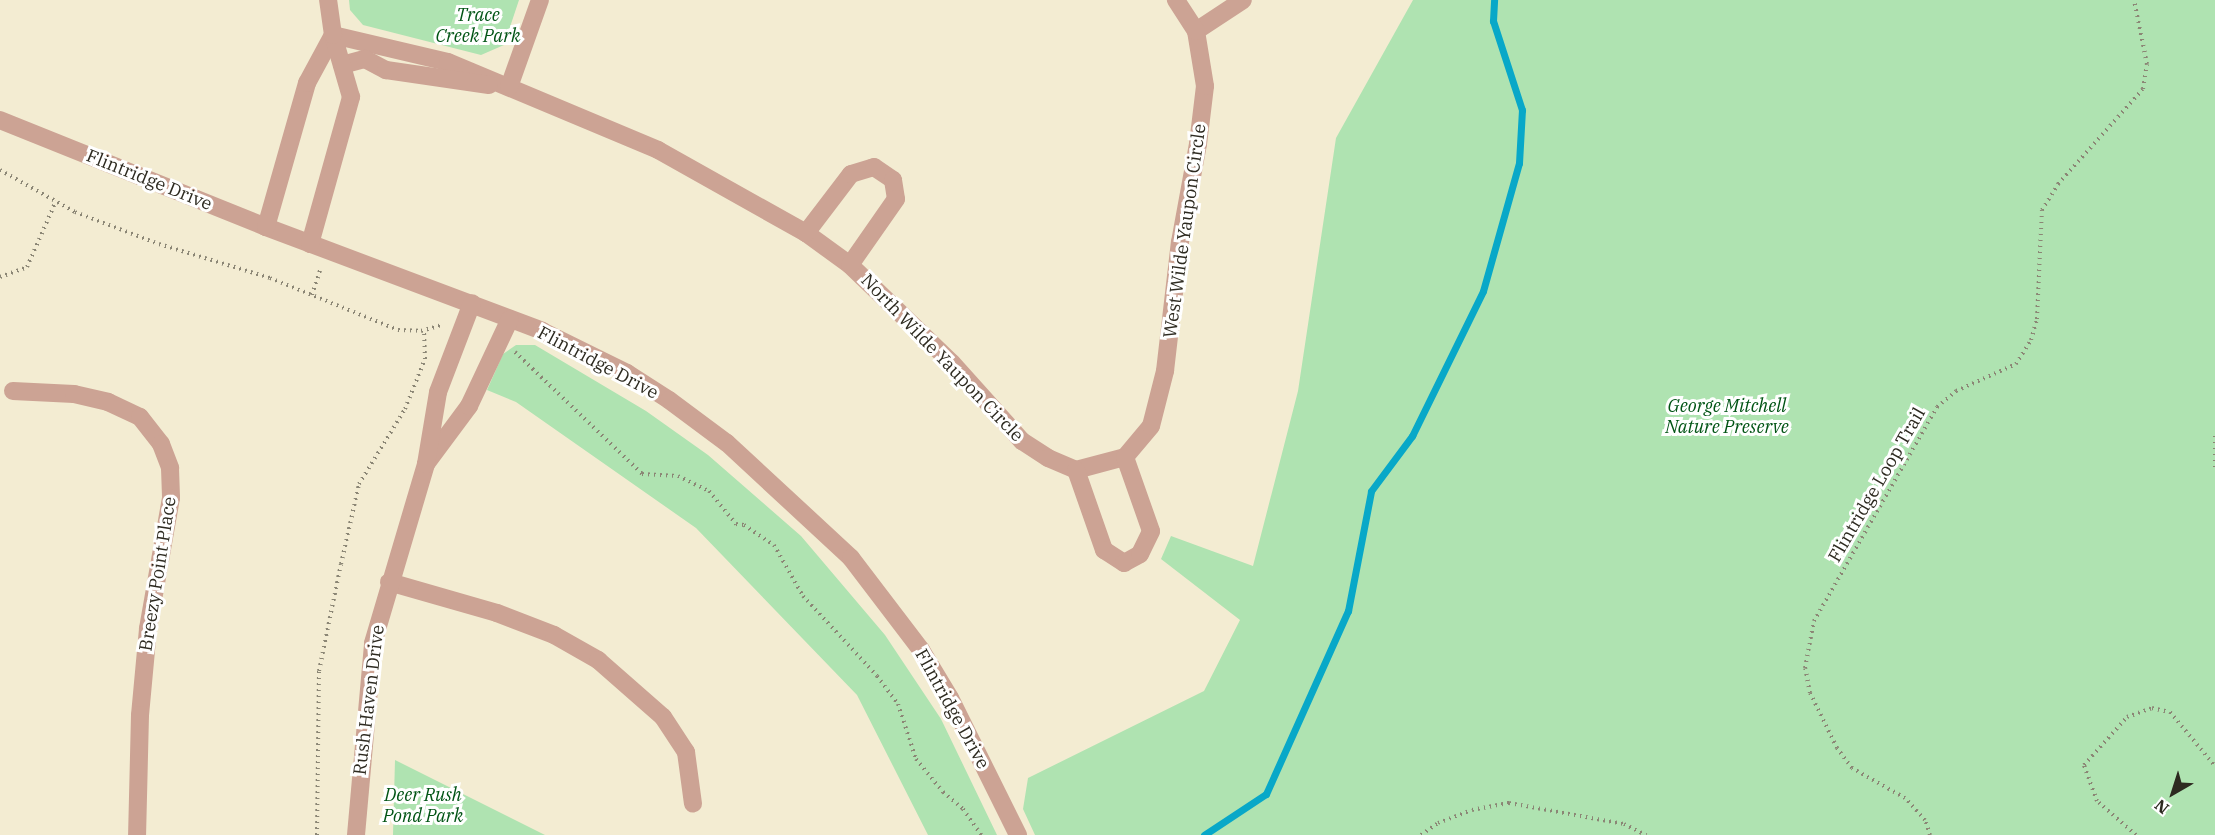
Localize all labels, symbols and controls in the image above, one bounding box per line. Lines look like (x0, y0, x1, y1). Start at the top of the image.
park label: Trace Creek Park (435, 5, 521, 48)
street label: West Wilde Yaupon Circle (1159, 122, 1211, 340)
street label: Flintridge Drive (83, 145, 215, 215)
street label: North Wilde Yaupon Circle (856, 270, 1028, 446)
street label: Flintridge Drive (534, 322, 662, 404)
park label: George Mitchell Nature Preserve (1665, 396, 1789, 438)
street label: Flintridge Loop Trail (1824, 404, 1930, 566)
street label: Breezy Point Place (135, 495, 181, 653)
street label: Rush Haven Drive (349, 624, 389, 776)
street label: Flintridge Drive (910, 645, 994, 773)
north arrow (2143, 763, 2203, 823)
park label: Deer Rush Pond Park (383, 785, 463, 828)
text: N (2150, 795, 2173, 819)

